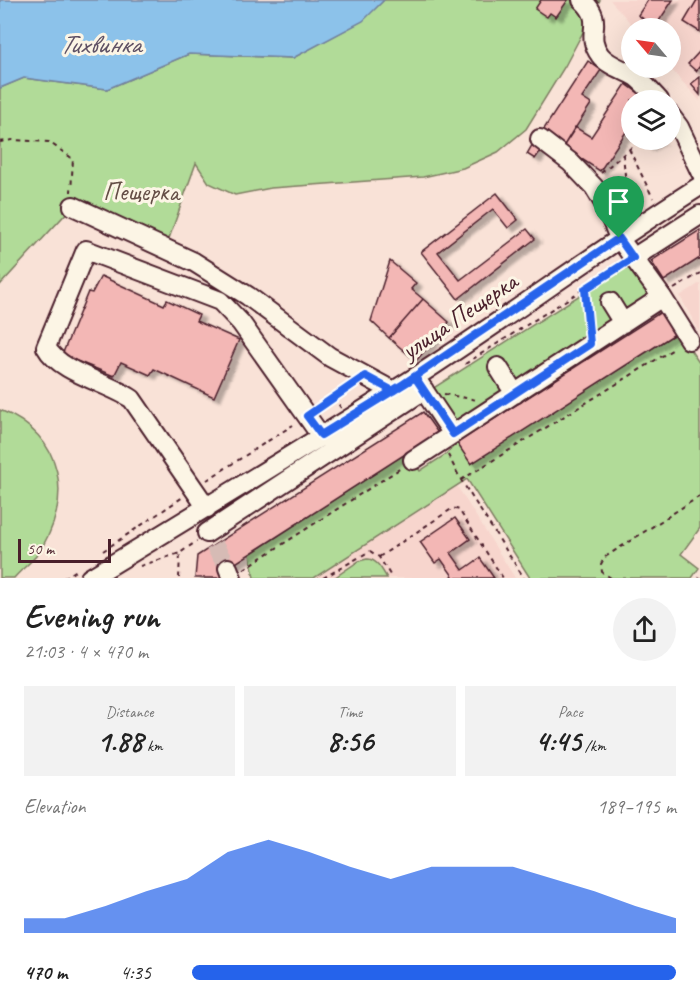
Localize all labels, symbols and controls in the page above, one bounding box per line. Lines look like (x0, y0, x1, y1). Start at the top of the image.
north arrow (621, 18, 681, 78)
map controls (621, 18, 681, 150)
water label: Тихвинка (59, 27, 144, 61)
button: layers (621, 90, 681, 150)
park label: Пещерка (103, 175, 181, 208)
pin (593, 176, 644, 238)
icon: arrive (602, 185, 635, 218)
street label: улица Пещерка (393, 264, 525, 368)
scale bar (18, 536, 111, 564)
text: 50 m (27, 539, 54, 559)
text: Evening run (24, 595, 159, 637)
button: share (613, 598, 676, 661)
text: 21:03 · 4 × 470 m (24, 639, 148, 664)
text: Distance (106, 702, 154, 722)
text: Time (338, 702, 362, 722)
text: Pace (558, 702, 583, 722)
text: 1.88 (97, 722, 143, 760)
text: 8:56 (327, 722, 373, 760)
text: 4:45 (535, 722, 581, 760)
text: km (143, 736, 163, 756)
text: /km (581, 736, 606, 756)
text: Elevation (24, 794, 86, 819)
text: 189–195 m (597, 794, 676, 819)
text: 470 m (24, 960, 67, 985)
text: 4:35 (120, 960, 151, 985)

